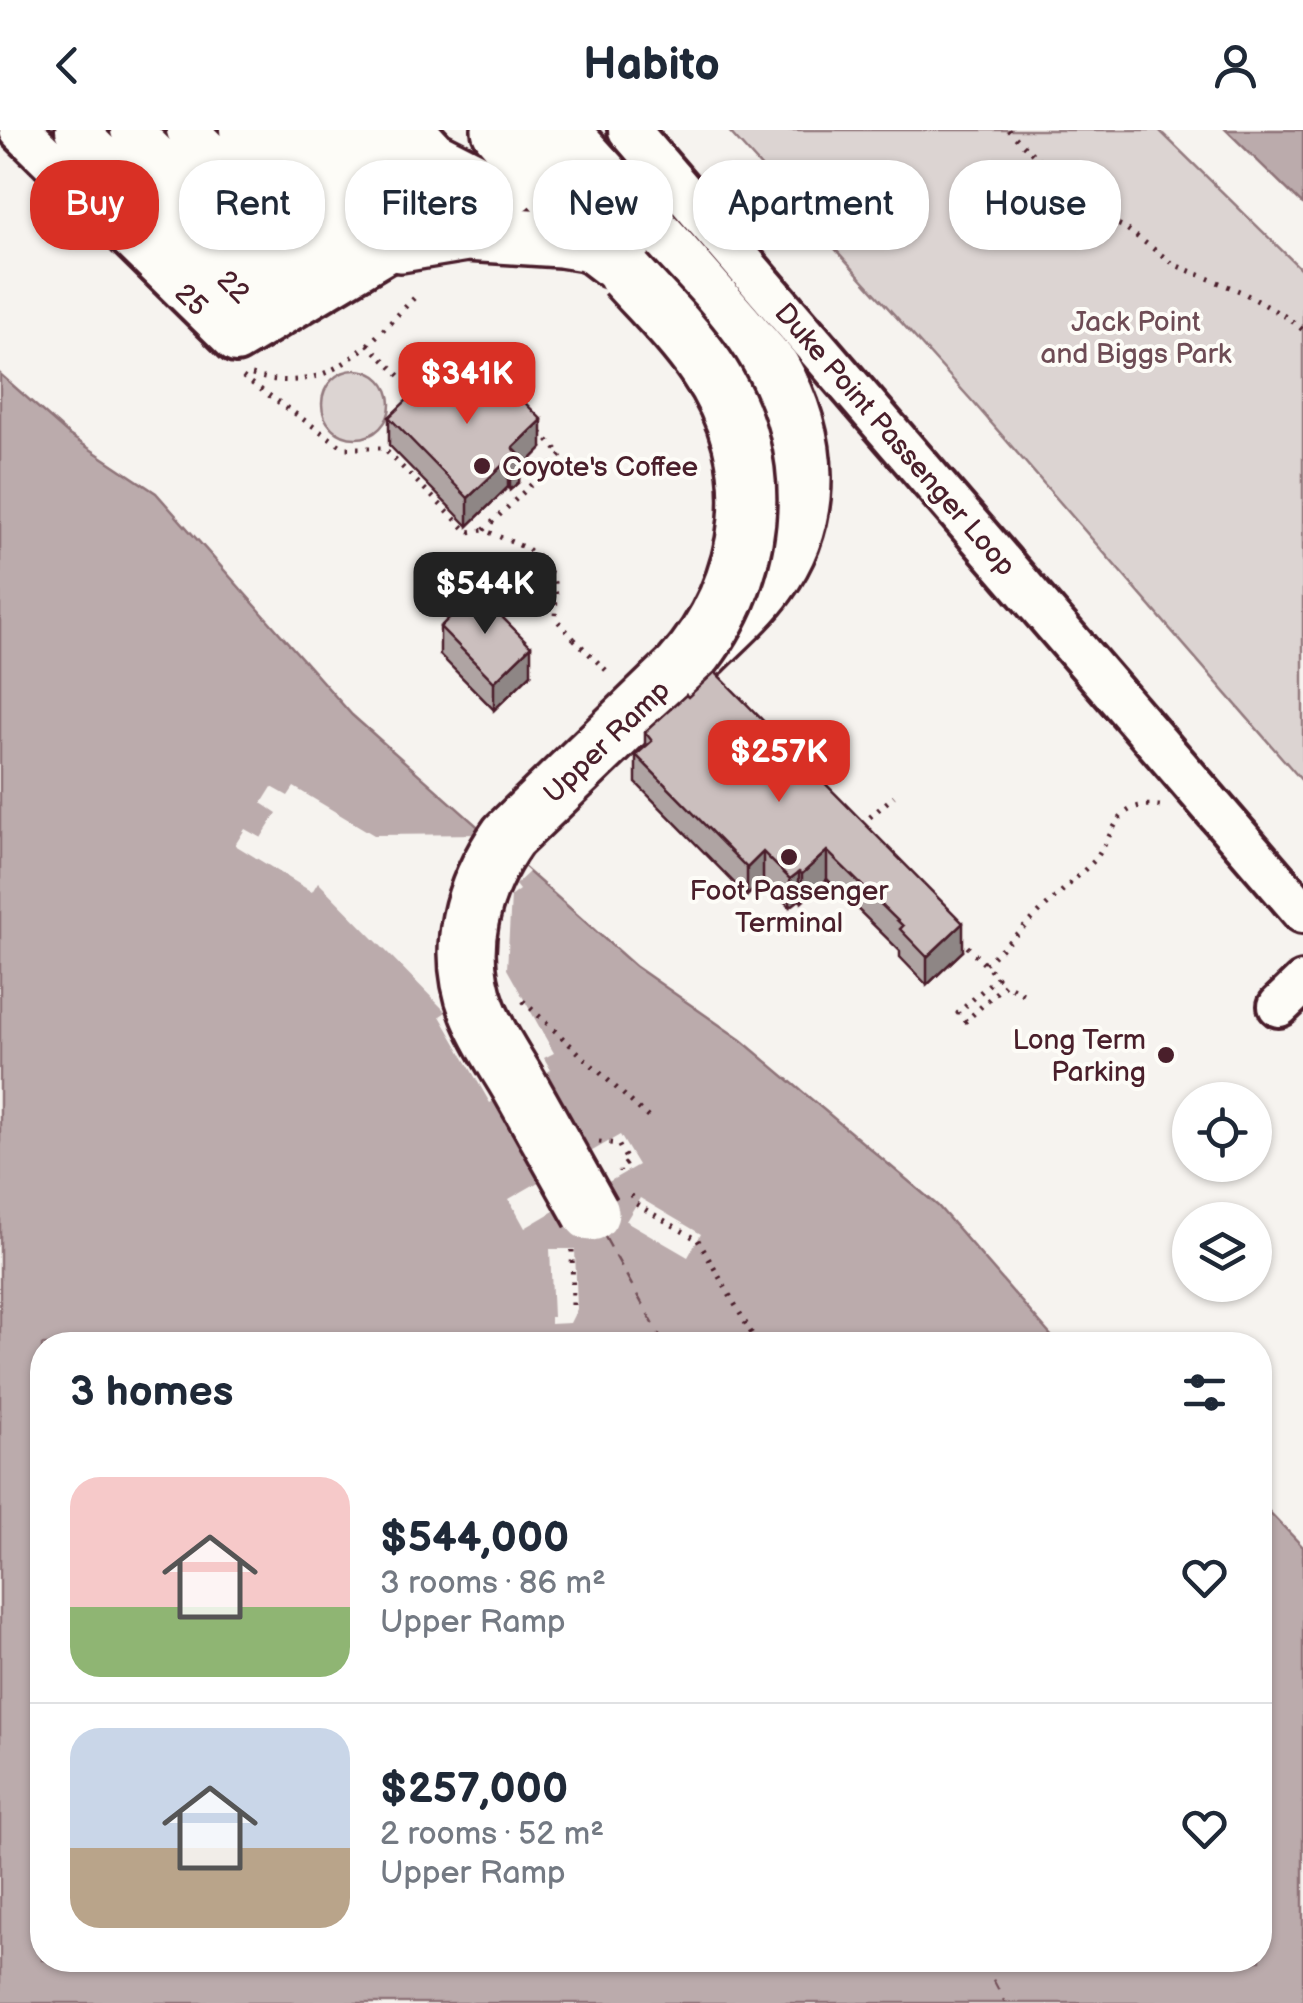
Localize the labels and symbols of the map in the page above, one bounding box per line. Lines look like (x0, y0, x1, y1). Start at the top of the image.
street label: 22 (210, 264, 257, 311)
street label: 25 (168, 277, 214, 323)
street label: Duke Point Passenger Loop (767, 297, 1022, 583)
park label: Jack Point and Biggs Park (1041, 306, 1232, 371)
pin: $341K (397, 342, 537, 427)
place label: Coyote's Coffee (502, 451, 698, 484)
marker: Coyote's Coffee (471, 455, 493, 477)
pin: $544K (415, 552, 555, 637)
street label: Upper Ramp (537, 674, 677, 810)
pin: $257K (709, 720, 849, 805)
marker: Foot Passenger Terminal (778, 846, 800, 868)
place label: Foot Passenger Terminal (690, 875, 889, 940)
place label: Long Term Parking (1012, 1024, 1146, 1089)
marker: Long Term Parking (1155, 1044, 1177, 1066)

